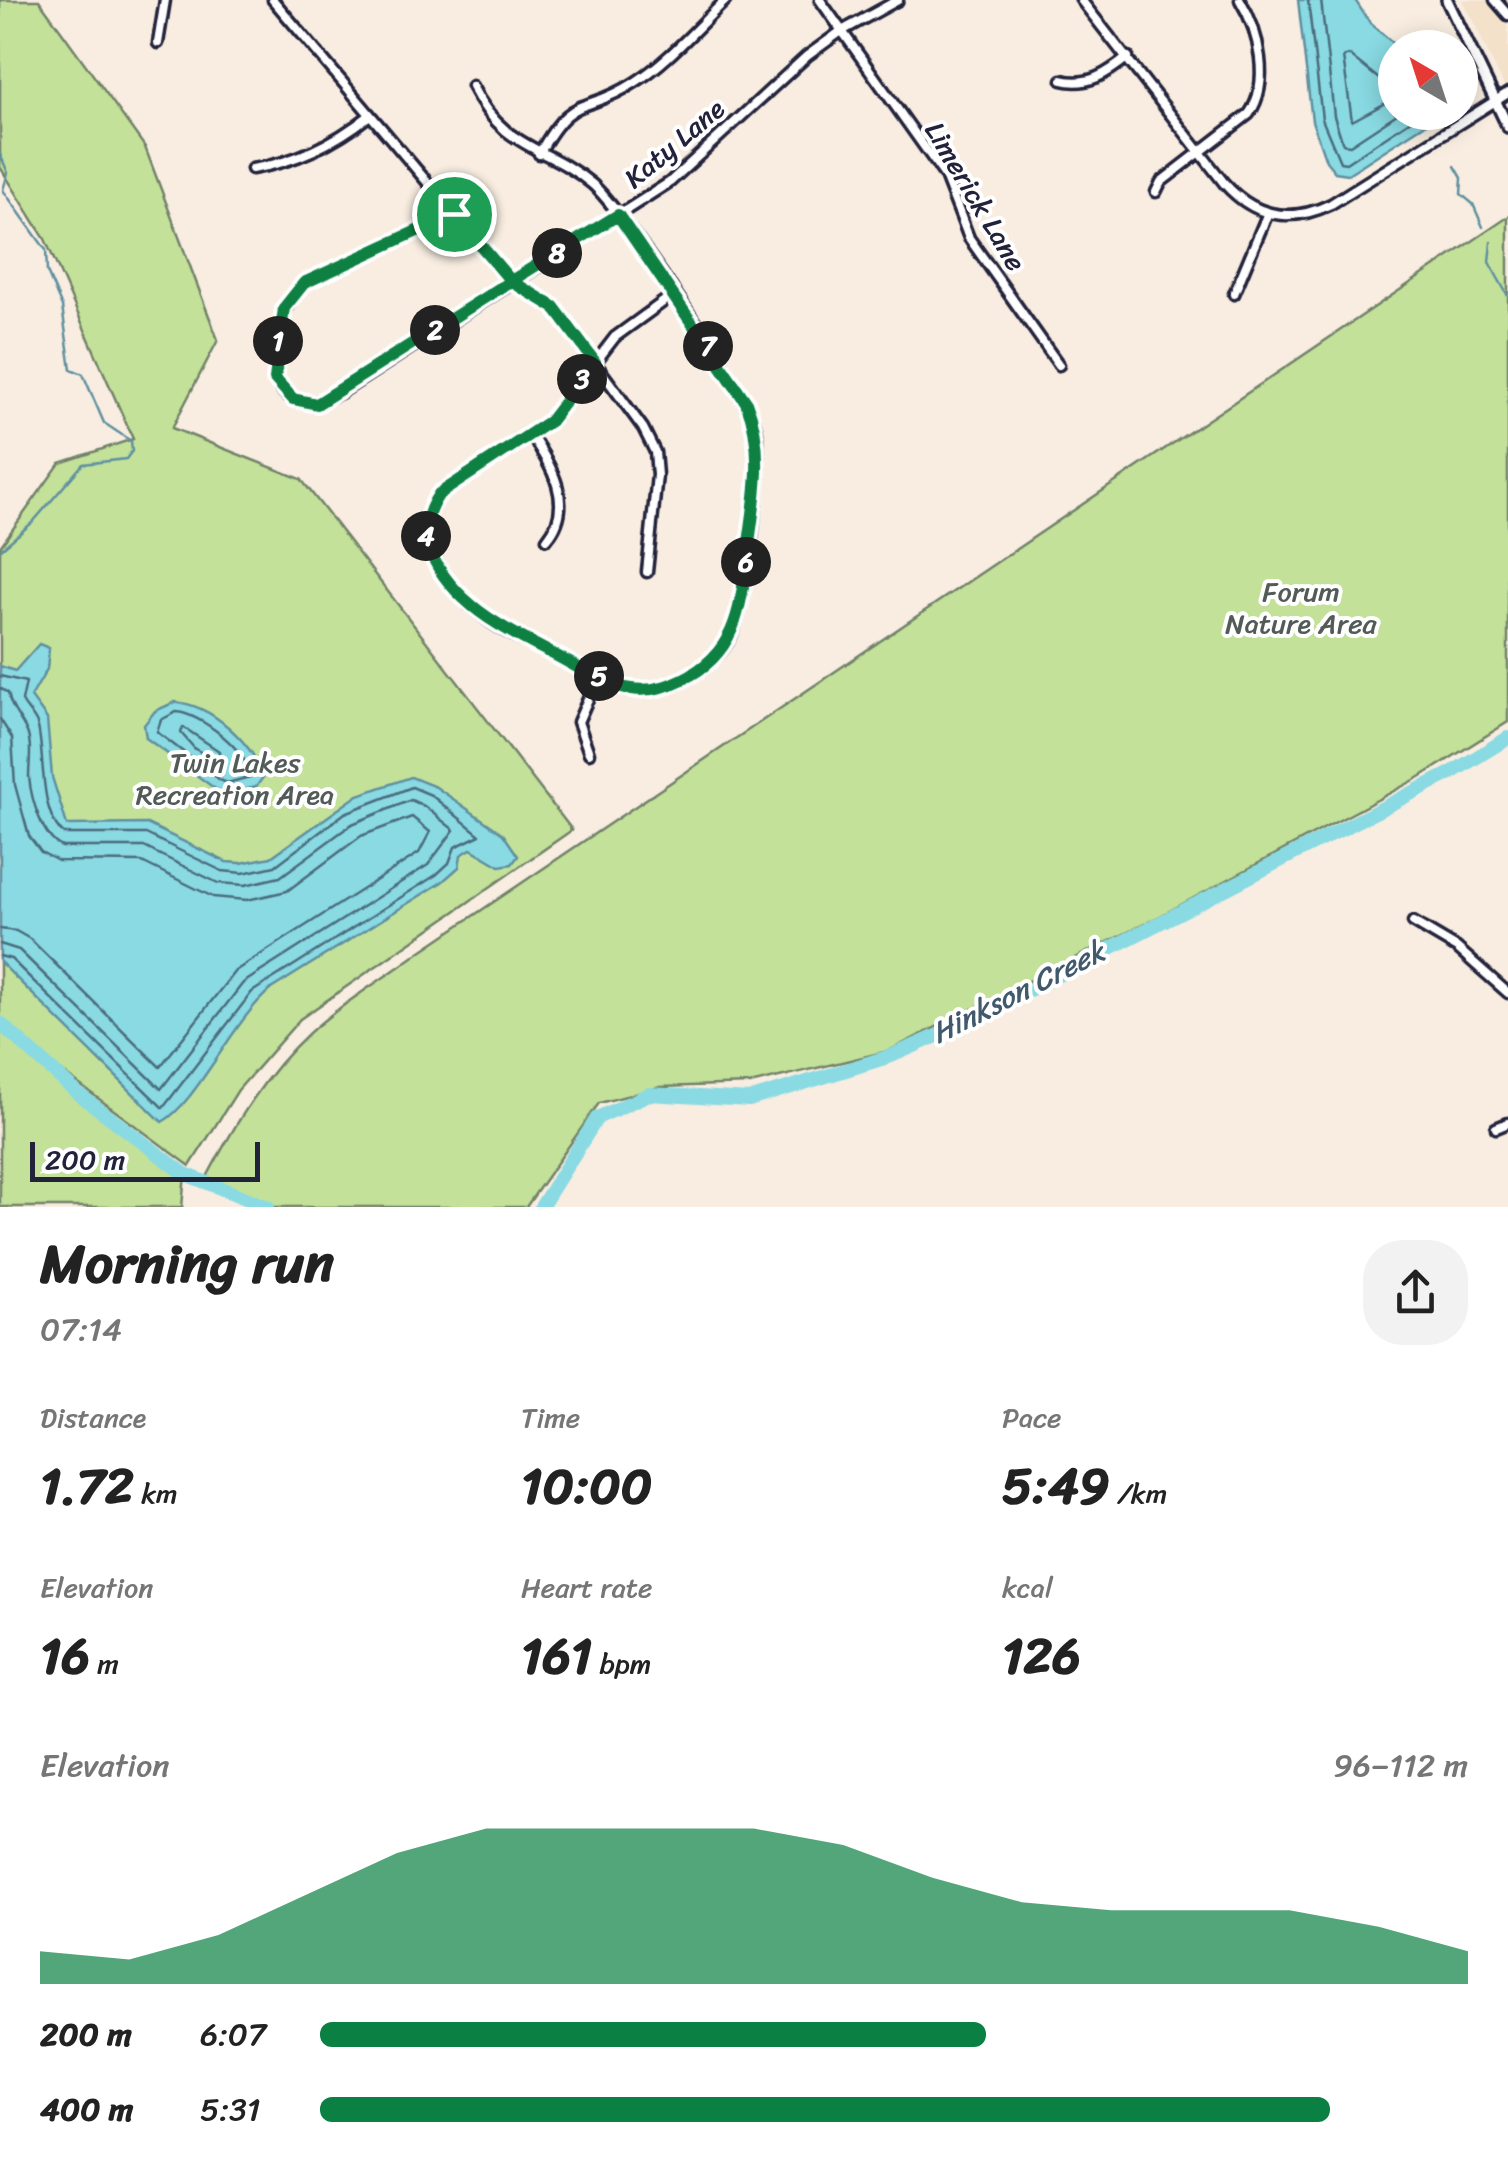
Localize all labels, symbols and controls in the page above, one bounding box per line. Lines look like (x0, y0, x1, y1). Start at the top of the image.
north arrow (1378, 30, 1478, 130)
map controls (1378, 30, 1478, 130)
street label: Katy Lane (612, 86, 736, 201)
street label: Limerick Lane (911, 111, 1040, 281)
pin (412, 172, 497, 257)
icon: arrive (427, 187, 482, 242)
pin: 8 (532, 228, 582, 278)
text: 8 (549, 228, 565, 277)
pin: 2 (410, 305, 460, 355)
text: 2 (427, 305, 443, 354)
pin: 1 (253, 316, 303, 366)
text: 1 (272, 316, 284, 365)
pin: 7 (683, 321, 733, 371)
text: 7 (700, 321, 716, 370)
pin: 3 (557, 354, 607, 404)
text: 3 (574, 354, 590, 403)
pin: 4 (401, 511, 451, 561)
text: 4 (417, 511, 435, 560)
pin: 6 (721, 537, 771, 587)
text: 6 (738, 537, 754, 586)
park label: Forum Nature Area (1225, 567, 1378, 648)
pin: 5 (574, 651, 624, 701)
text: 5 (590, 651, 608, 700)
park label: Twin Lakes Recreation Area (136, 738, 334, 819)
water label: Hinkson Creek (921, 924, 1117, 1059)
text: 200 m (45, 1135, 125, 1184)
scale bar (30, 1137, 260, 1182)
text: Morning run (40, 1215, 334, 1312)
button: share (1363, 1240, 1468, 1345)
text: 07:14 (40, 1301, 122, 1358)
text: Distance (40, 1393, 146, 1442)
text: Time (521, 1393, 580, 1442)
text: Pace (1002, 1393, 1061, 1442)
text: 1.72 (40, 1442, 134, 1531)
text: 10:00 (521, 1442, 652, 1531)
text: 5:49 (1002, 1442, 1110, 1531)
text: km (134, 1469, 178, 1518)
text: /km (1110, 1469, 1167, 1518)
text: Elevation (40, 1563, 153, 1612)
text: Heart rate (521, 1563, 652, 1612)
text: kcal (1002, 1563, 1053, 1612)
text: 16 (40, 1612, 90, 1701)
text: 161 (521, 1612, 592, 1701)
text: 126 (1002, 1612, 1081, 1701)
text: m (90, 1639, 119, 1688)
text: bpm (592, 1639, 651, 1688)
text: Elevation (40, 1737, 170, 1794)
text: 96–112 m (1333, 1737, 1468, 1794)
text: 200 m (40, 2006, 132, 2063)
text: 6:07 (200, 2006, 266, 2063)
text: 400 m (40, 2081, 133, 2138)
text: 5:31 (200, 2081, 261, 2138)

